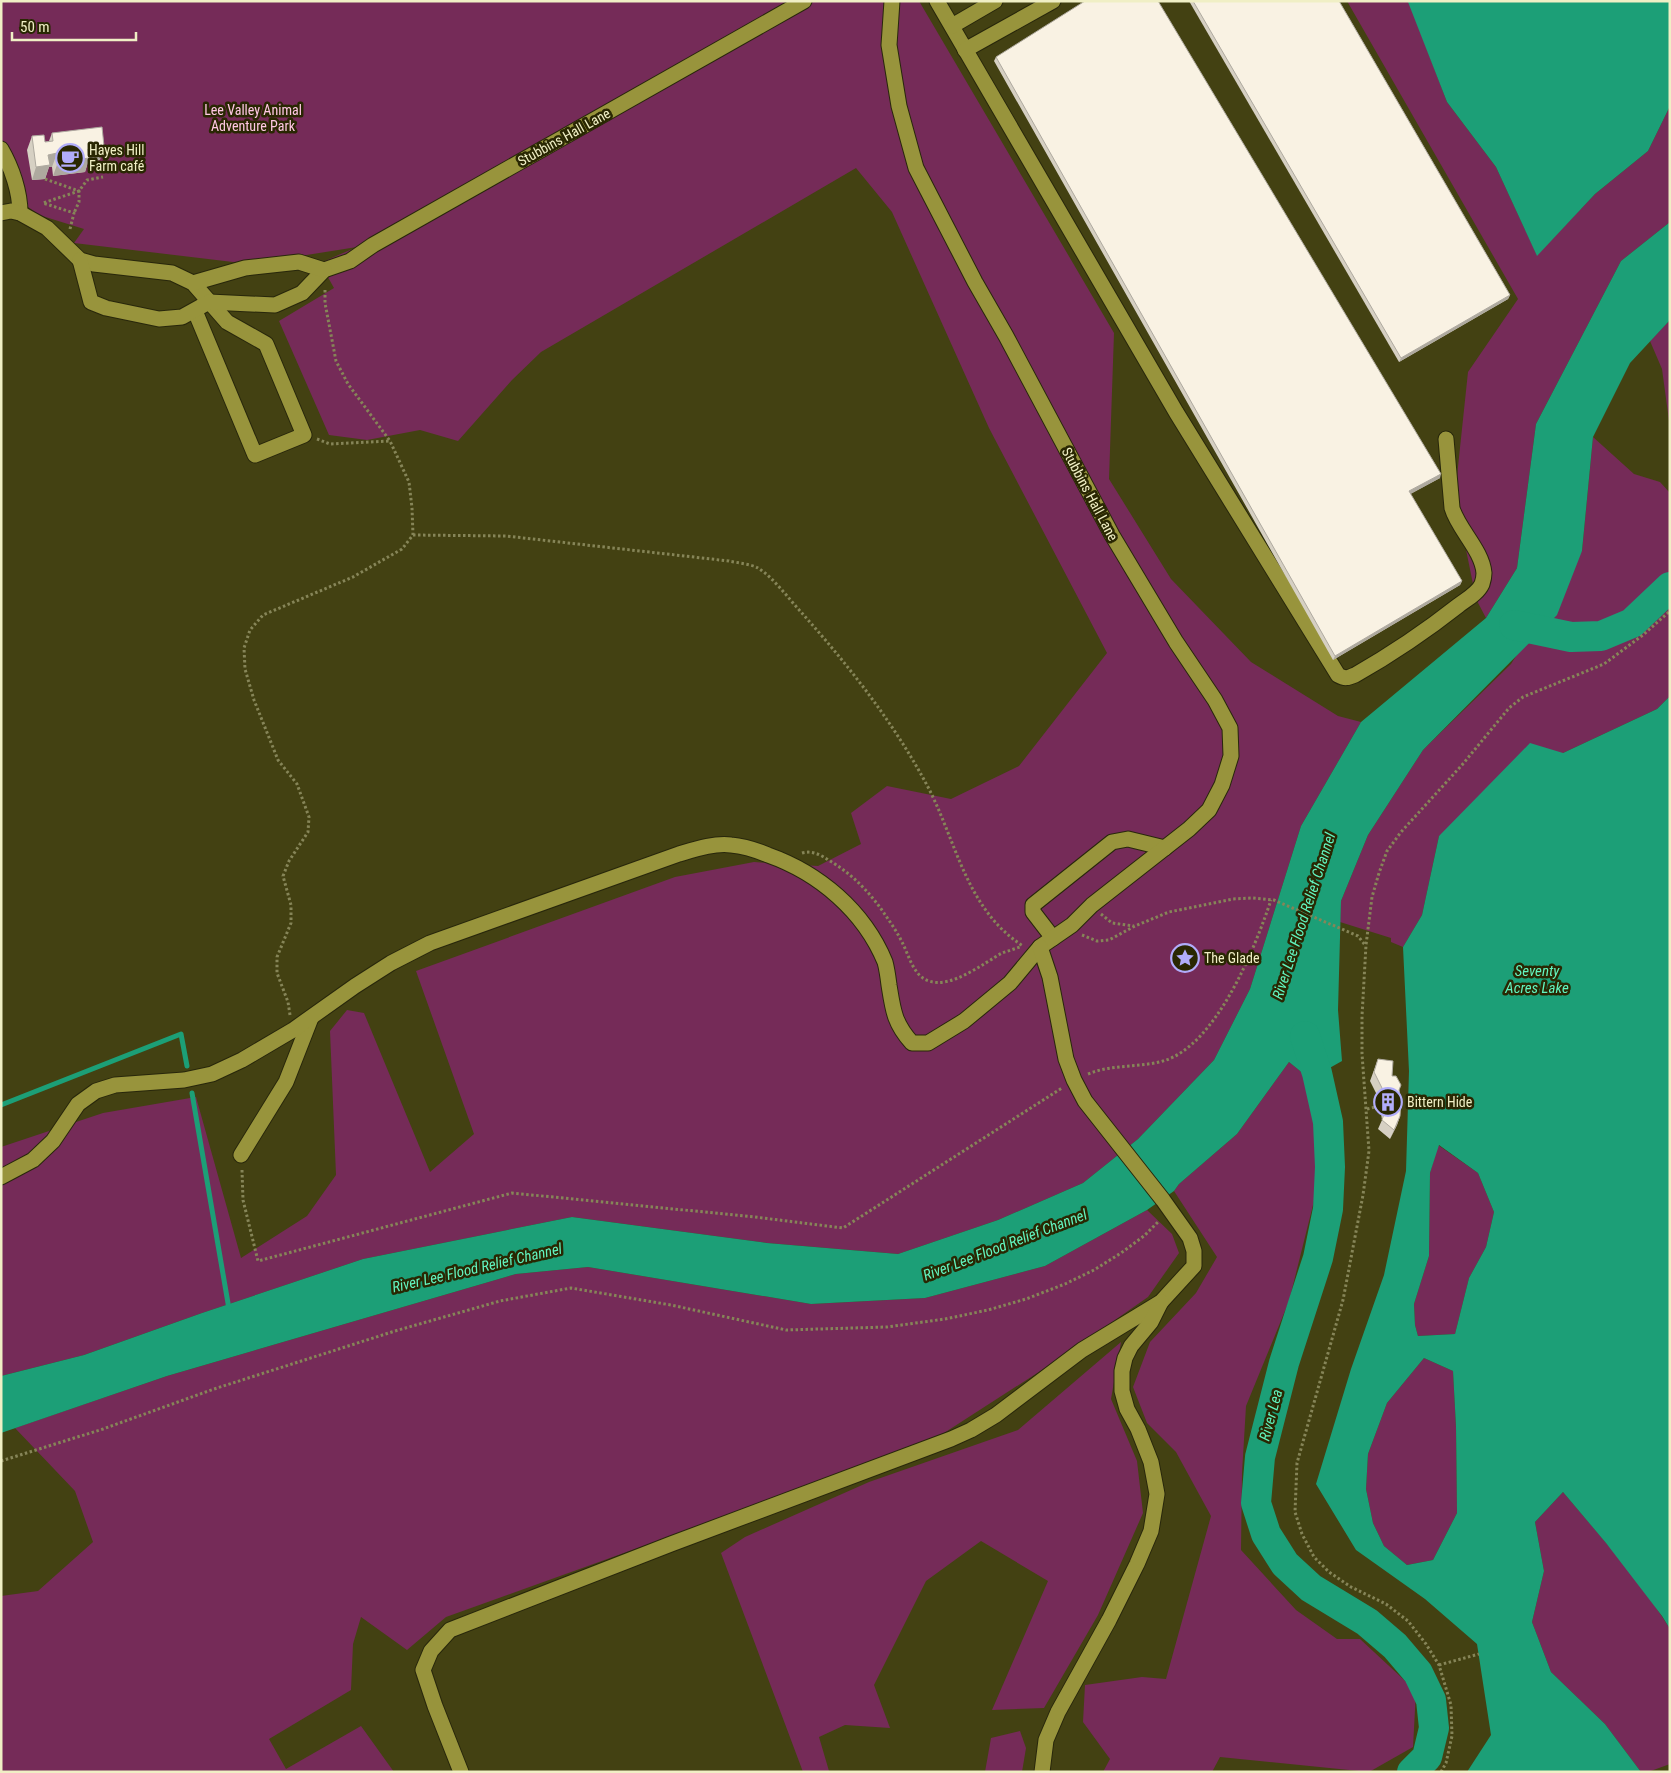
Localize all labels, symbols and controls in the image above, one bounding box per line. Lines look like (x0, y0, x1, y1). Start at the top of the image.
scale bar (12, 10, 136, 42)
text: 50 m (20, 18, 50, 36)
park label: Lee Valley Animal Adventure Park (204, 102, 302, 134)
street label: Stubbins Hall Lane (515, 105, 613, 169)
place label: Hayes Hill Farm café (89, 142, 145, 174)
cafe icon: Hayes Hill Farm café (55, 143, 85, 173)
street label: Stubbins Hall Lane (1059, 445, 1122, 544)
water label: River Lee Flood Relief Channel (1269, 830, 1340, 1002)
place icon: The Glade (1170, 943, 1200, 973)
place label: The Glade (1204, 950, 1260, 966)
water label: Seventy Acres Lake (1504, 962, 1569, 997)
building icon: Bittern Hide (1373, 1087, 1403, 1117)
place label: Bittern Hide (1407, 1094, 1473, 1110)
water label: River Lee Flood Relief Channel (921, 1205, 1090, 1285)
water label: River Lee Flood Relief Channel (390, 1240, 564, 1296)
water label: River Lea (1256, 1387, 1287, 1443)

